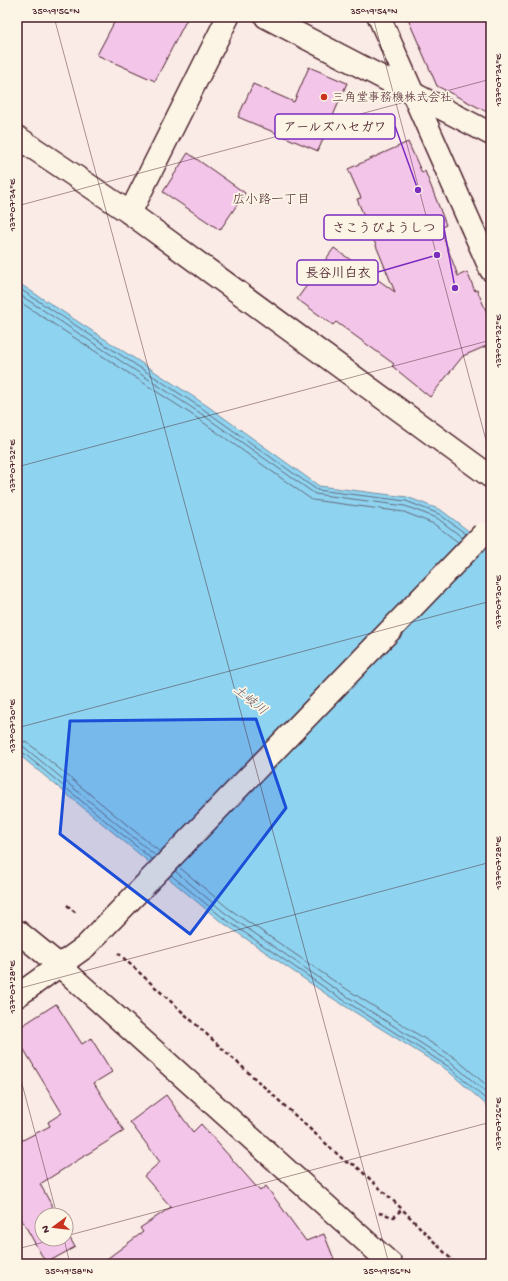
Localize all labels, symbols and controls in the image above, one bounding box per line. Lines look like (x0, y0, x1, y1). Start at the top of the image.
text: 35°19'56"N (31, 6, 80, 18)
text: 35°19'54"N (349, 6, 398, 18)
text: 137°07'34"E (493, 53, 505, 107)
place label: 三角堂事務機株式会社 (332, 91, 452, 106)
marker: 三角堂事務機株式会社 (319, 92, 329, 102)
callout: アールズハセガワ (275, 114, 395, 139)
text: アールズハセガワ (284, 121, 386, 136)
text: 137°07'34"E (7, 178, 19, 232)
district label: 広小路一丁目 (232, 193, 310, 208)
callout: さこうびようしつ (324, 215, 444, 240)
text: さこうびようしつ (332, 222, 436, 237)
callout: 長谷川白衣 (297, 260, 378, 285)
text: 長谷川白衣 (305, 266, 371, 282)
text: 137°07'32"E (493, 314, 505, 368)
text: 137°07'32"E (7, 439, 19, 493)
text: 137°07'30"E (493, 574, 505, 630)
water label: 土岐川 (230, 682, 270, 719)
text: 137°07'30"E (7, 698, 19, 754)
text: 137°07'28"E (493, 836, 505, 891)
text: 137°07'28"E (7, 960, 19, 1015)
text: 137°07'26"E (493, 1097, 505, 1151)
north arrow (34, 1207, 74, 1247)
text: N (40, 1224, 53, 1234)
text: 35°19'58"N (44, 1266, 93, 1278)
text: 35°19'56"N (362, 1266, 411, 1278)

